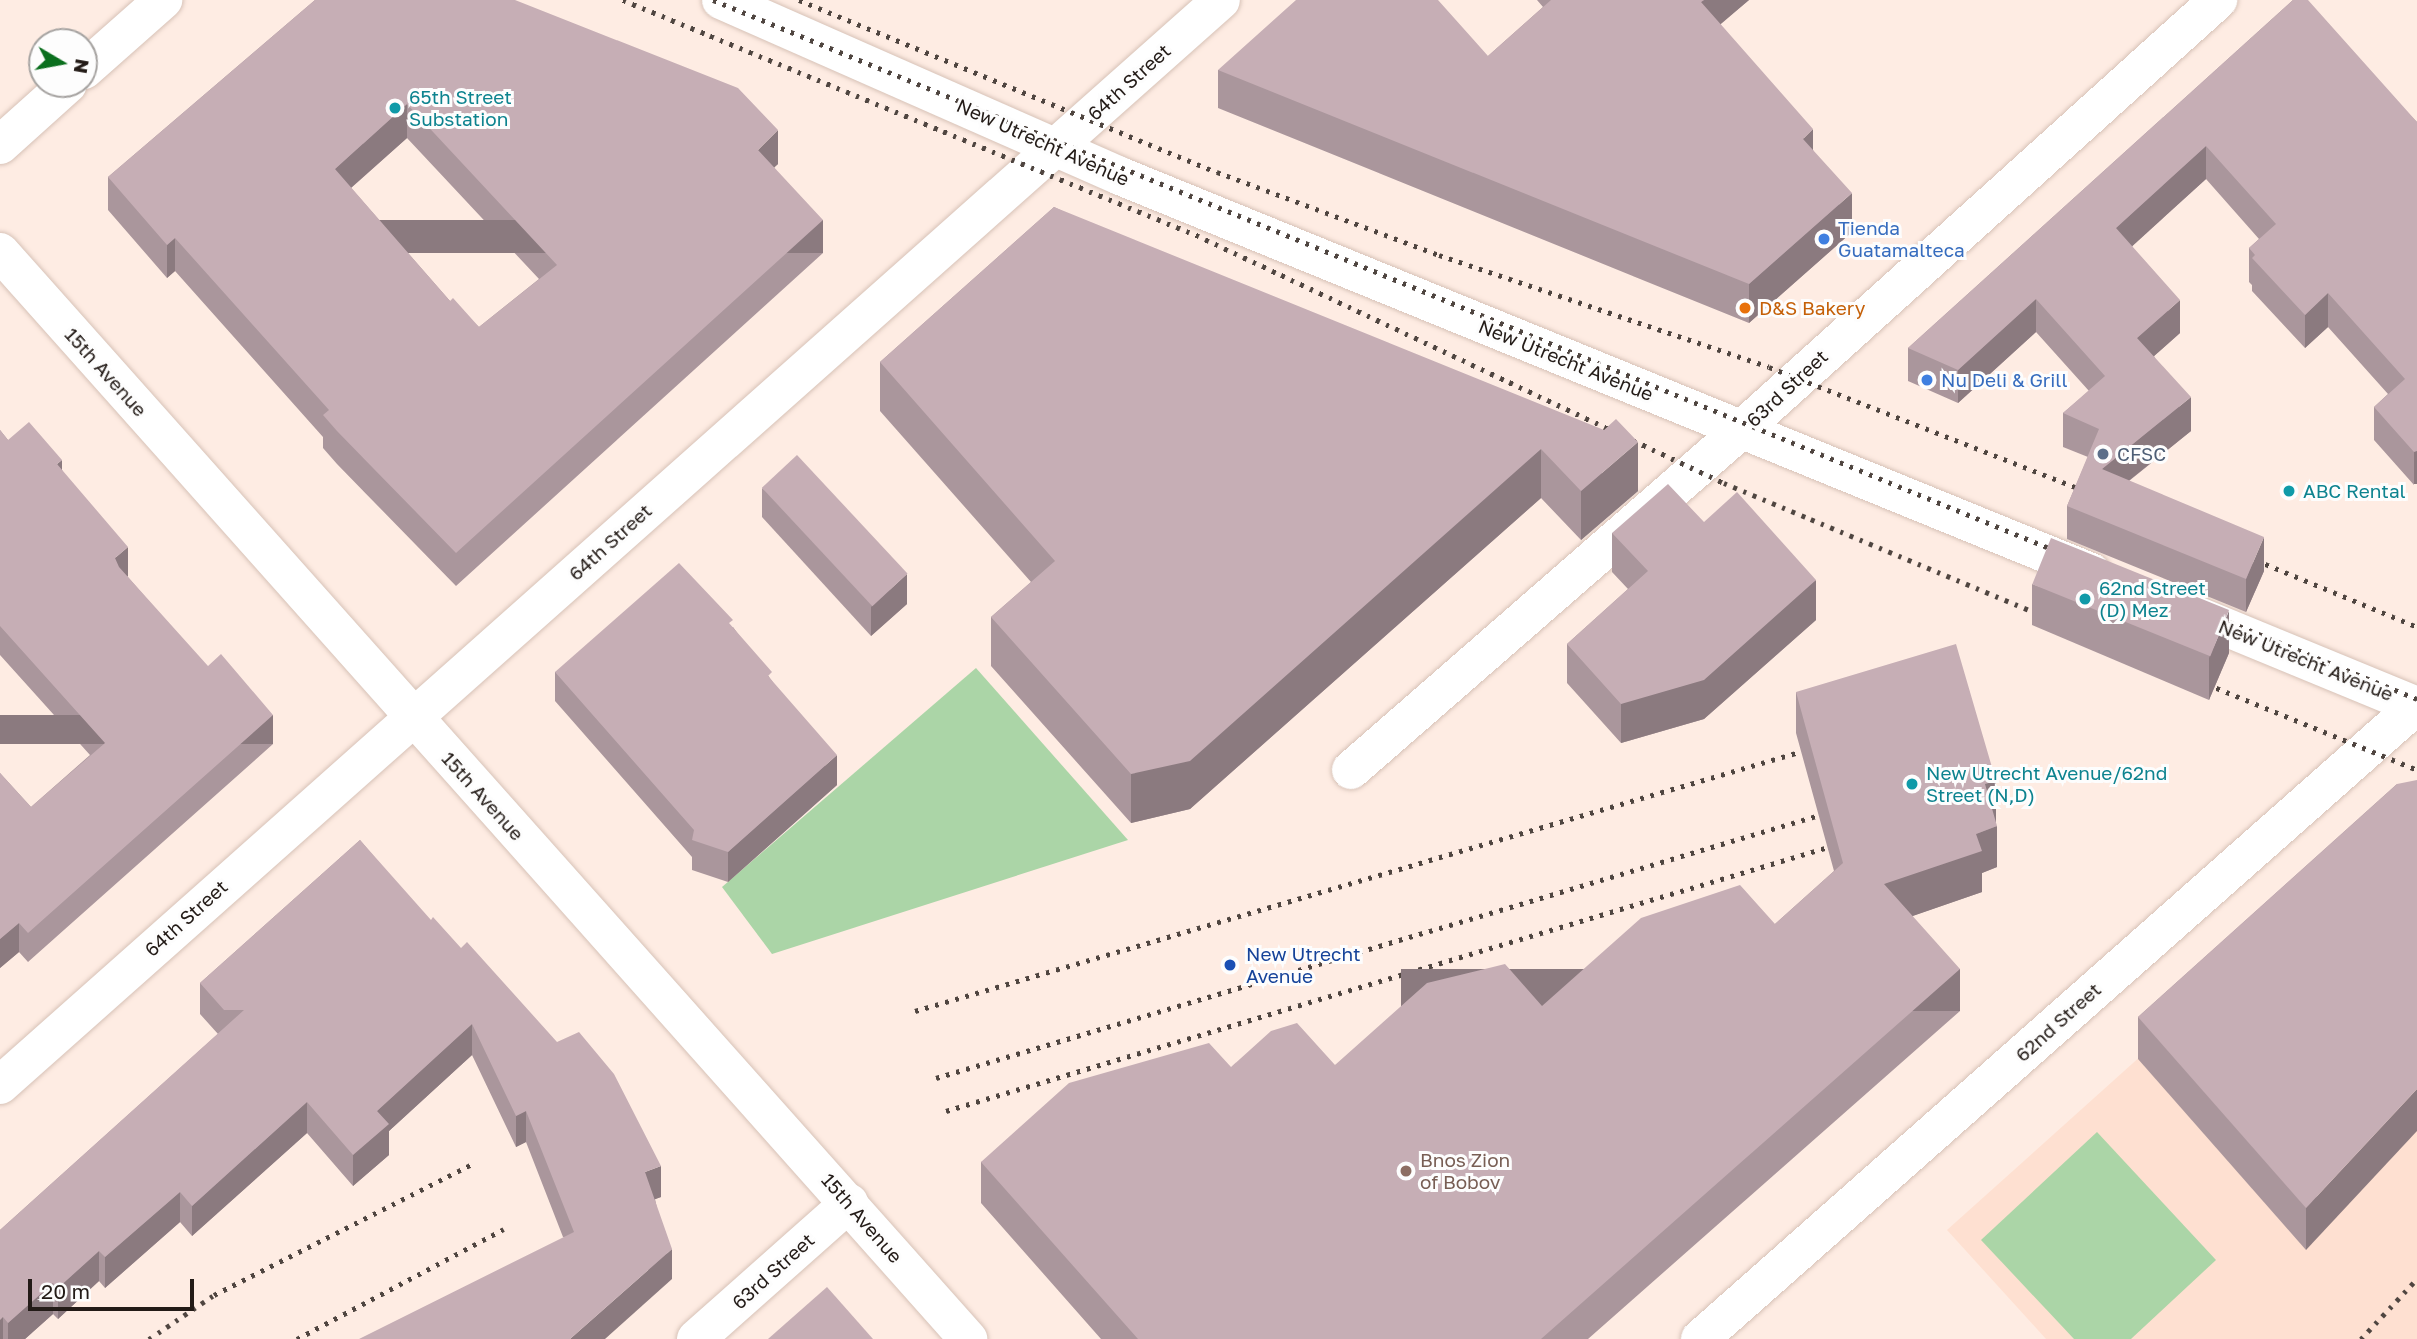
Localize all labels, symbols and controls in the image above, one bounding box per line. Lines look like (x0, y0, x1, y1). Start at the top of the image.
north arrow (28, 28, 98, 98)
street label: 64th Street (1083, 39, 1175, 125)
text: N (70, 57, 95, 75)
place label: 65th Street Substation (409, 86, 512, 130)
street label: New Utrecht Avenue (953, 94, 1133, 190)
marker: 65th Street Substation (387, 100, 403, 116)
place label: Tienda Guatamalteca (1838, 217, 1965, 261)
marker: Tienda Guatamalteca (1816, 231, 1832, 247)
place label: D&S Bakery (1759, 297, 1865, 319)
marker: D&S Bakery (1737, 300, 1753, 316)
street label: New Utrecht Avenue (1475, 315, 1657, 405)
street label: 15th Avenue (60, 323, 152, 421)
street label: 63rd Street (1742, 345, 1832, 431)
place label: Nu Deli & Grill (1941, 369, 2067, 391)
marker: Nu Deli & Grill (1919, 372, 1935, 388)
place label: CFSC (2117, 443, 2166, 465)
marker: CFSC (2095, 446, 2111, 462)
place label: ABC Rental (2303, 480, 2406, 502)
marker: ABC Rental (2281, 483, 2297, 499)
street label: 64th Street (564, 499, 656, 585)
place label: 62nd Street (D) Mez (2099, 577, 2206, 621)
marker: 62nd Street (D) Mez (2077, 591, 2093, 607)
street label: New Utrecht Avenue (2215, 615, 2397, 705)
street label: 15th Avenue (437, 747, 529, 845)
place label: New Utrecht Avenue/62nd Street (N,D) (1926, 762, 2167, 806)
marker: New Utrecht Avenue/62nd Street (N,D) (1904, 776, 1920, 792)
street label: 64th Street (140, 875, 232, 961)
place label: New Utrecht Avenue (1246, 943, 1361, 987)
marker: New Utrecht Avenue (1220, 955, 1240, 975)
street label: 62nd Street (2011, 978, 2105, 1066)
place label: Bnos Zion of Bobov (1420, 1149, 1510, 1193)
marker: Bnos Zion of Bobov (1398, 1163, 1414, 1179)
street label: 15th Avenue (817, 1169, 907, 1267)
street label: 63rd Street (727, 1228, 819, 1314)
scale bar (32, 1266, 198, 1310)
text: 20 m (41, 1278, 90, 1304)

